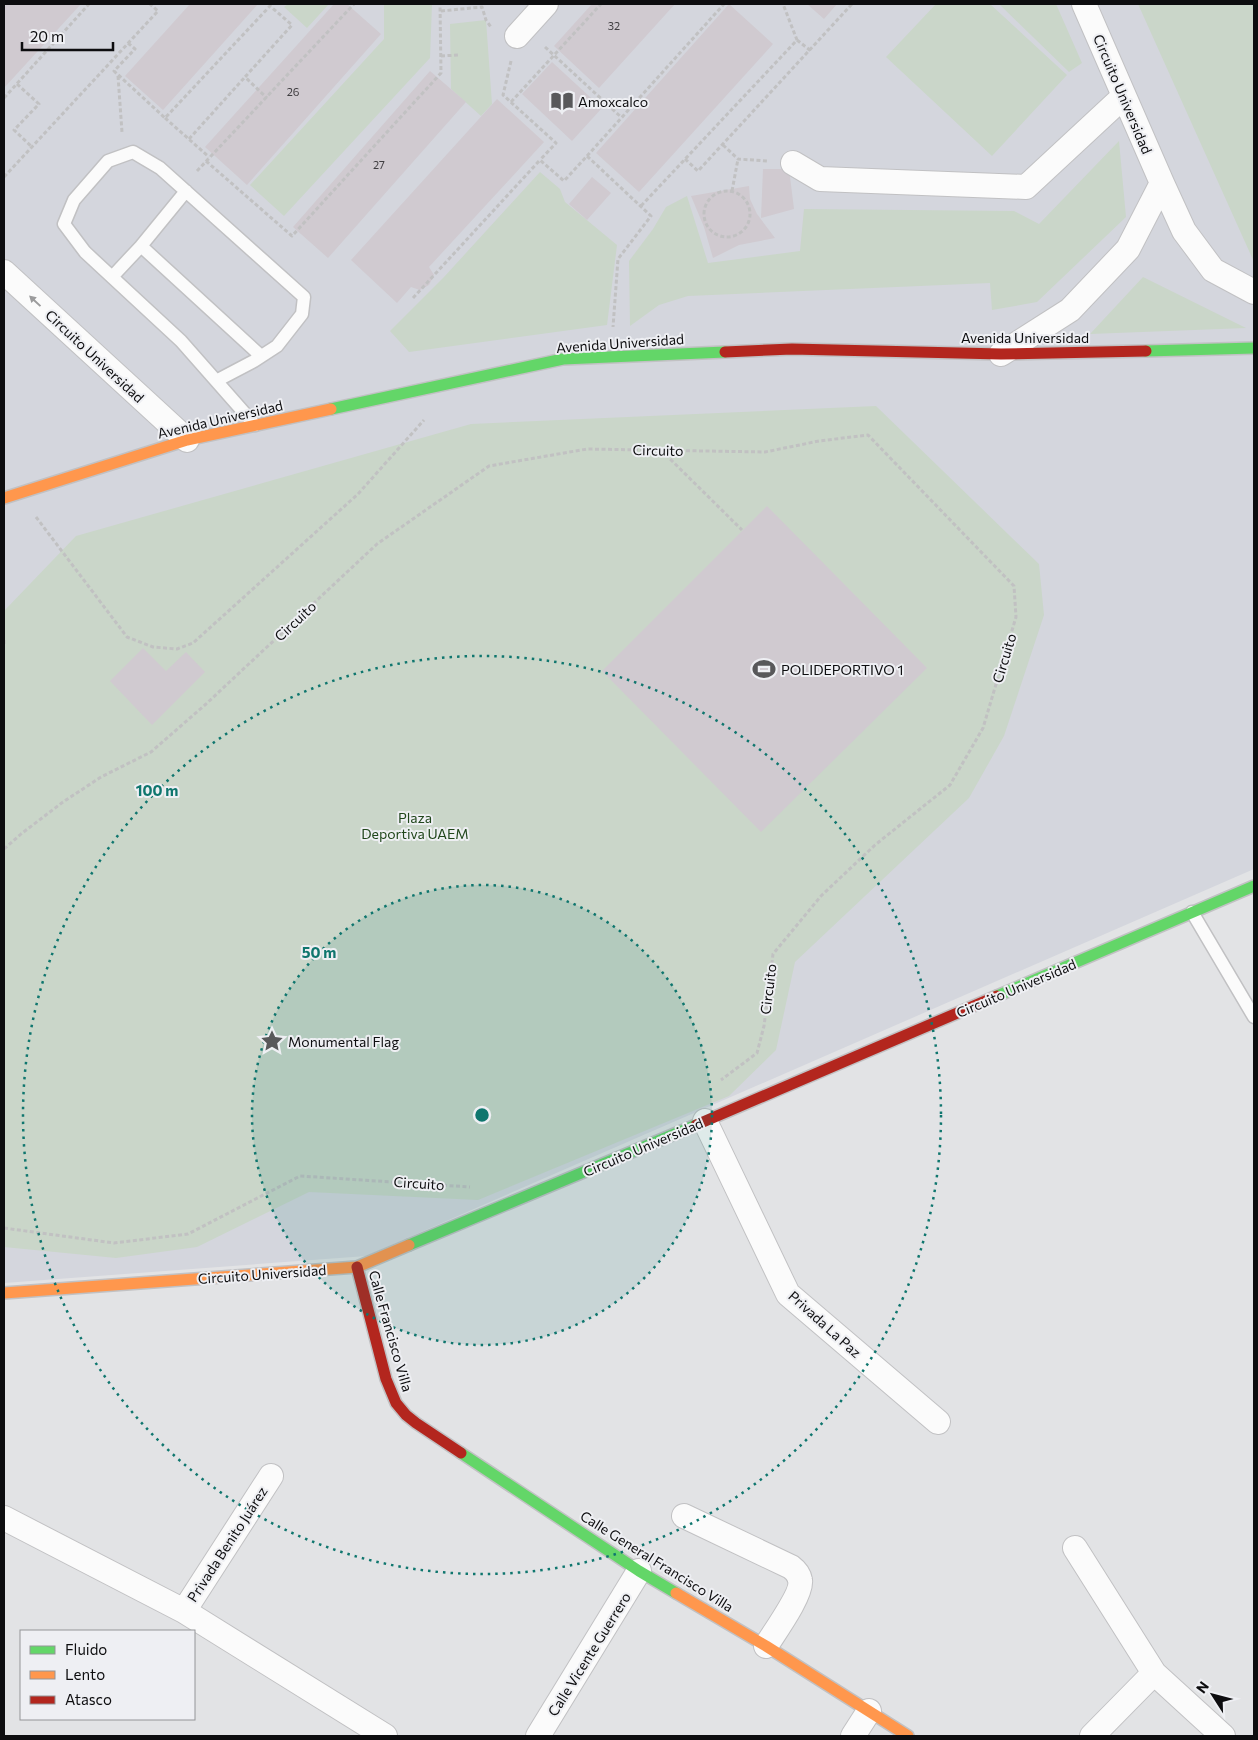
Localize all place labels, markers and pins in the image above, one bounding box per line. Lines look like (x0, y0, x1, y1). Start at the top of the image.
library icon: Amoxcalco (549, 88, 575, 114)
place label: Amoxcalco (578, 93, 648, 110)
sports icon: POLIDEPORTIVO 1 (751, 656, 777, 682)
place label: POLIDEPORTIVO 1 (781, 661, 903, 678)
place icon: Monumental Flag (259, 1028, 285, 1054)
place label: Monumental Flag (288, 1033, 399, 1050)
centre of rings (473, 1106, 491, 1124)

